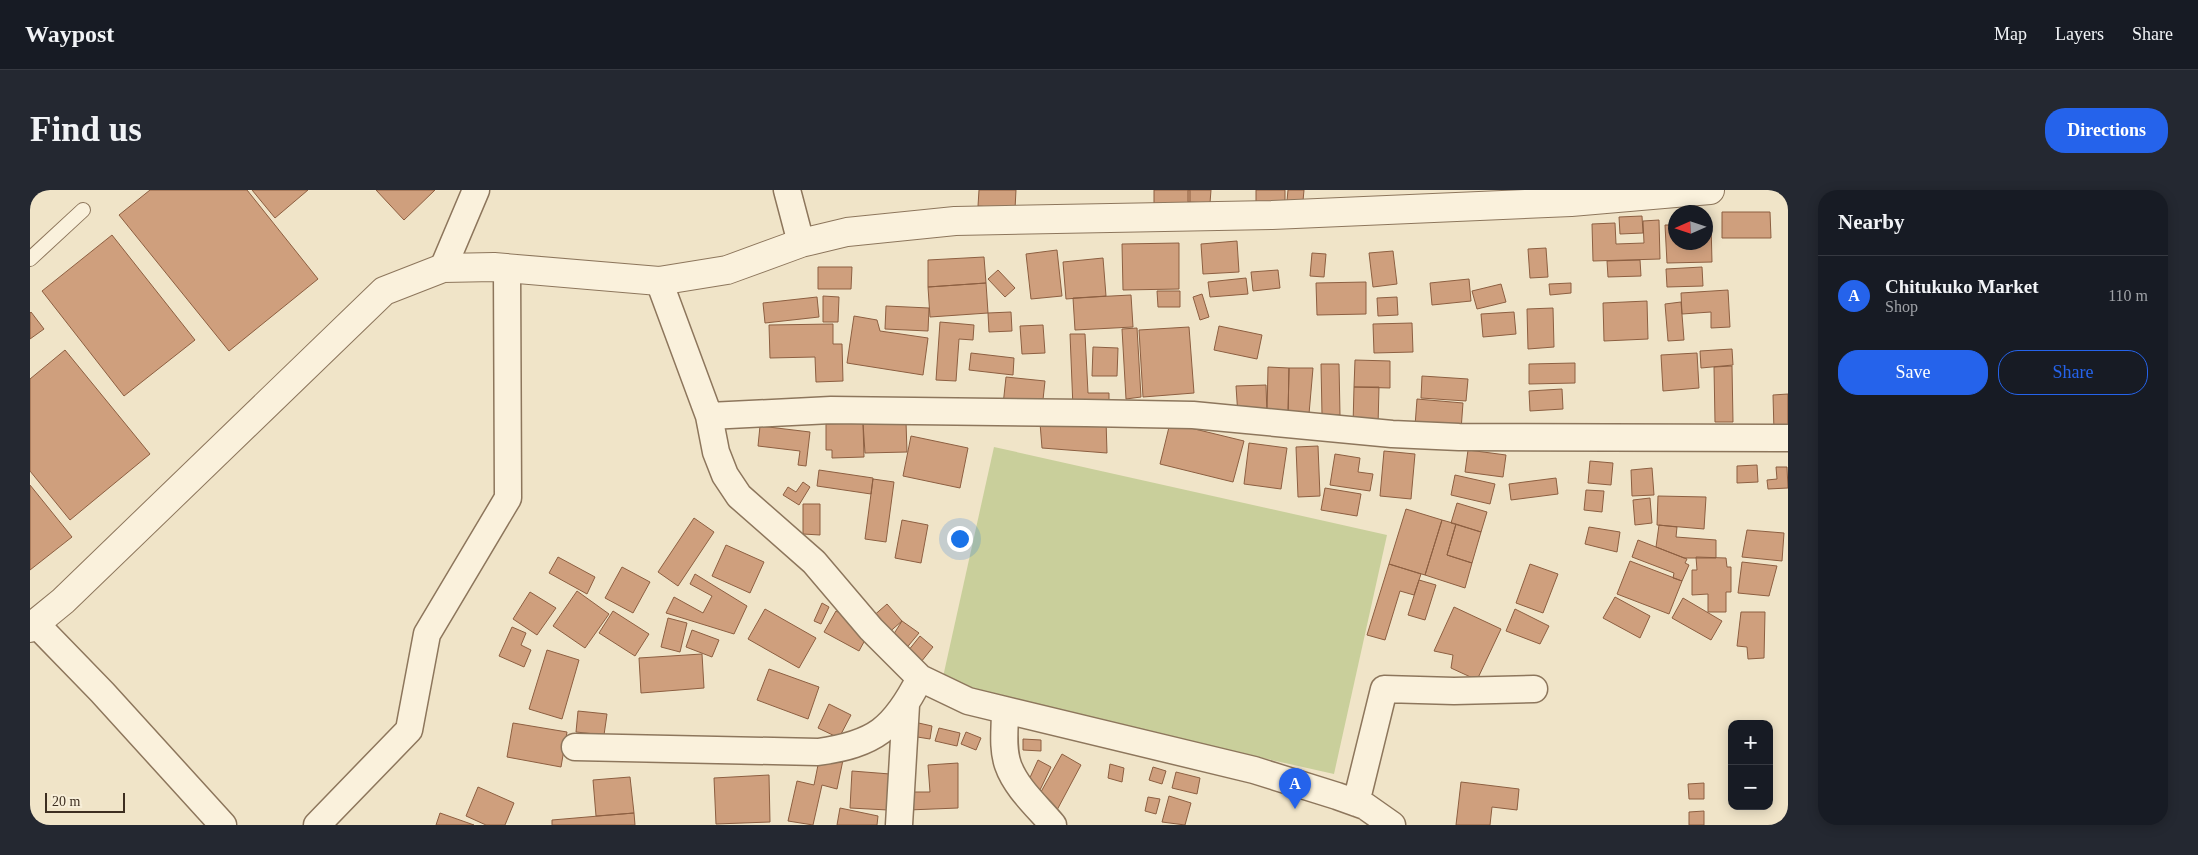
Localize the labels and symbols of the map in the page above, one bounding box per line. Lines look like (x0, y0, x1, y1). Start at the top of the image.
north arrow (1668, 205, 1713, 250)
your location (947, 526, 973, 552)
pin: A (1279, 768, 1311, 809)
scale bar (45, 790, 125, 813)

